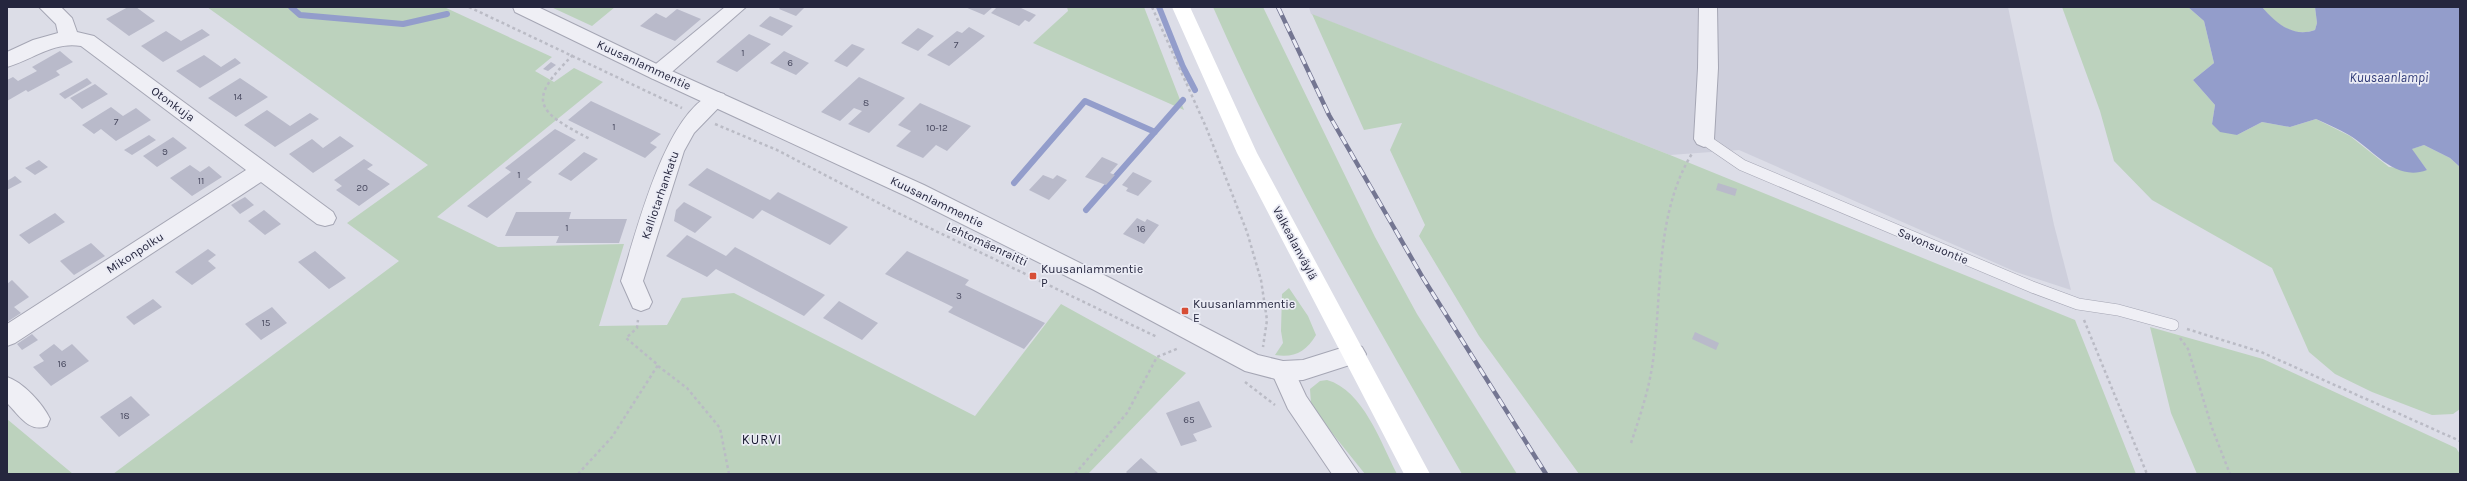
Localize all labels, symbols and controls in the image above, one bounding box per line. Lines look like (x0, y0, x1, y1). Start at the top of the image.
street label: Kuusanlammentie (595, 37, 693, 93)
house number: 7 (954, 39, 959, 51)
house number: 1 (741, 47, 745, 59)
house number: 6 (787, 57, 793, 69)
water label: Kuusaanlampi (2350, 70, 2429, 85)
street label: Otonkuja (148, 84, 198, 124)
house number: 14 (234, 91, 243, 103)
house number: 8 (863, 97, 869, 109)
house number: 7 (114, 116, 119, 128)
house number: 1 (612, 121, 616, 133)
house number: 10-12 (926, 122, 948, 134)
house number: 9 (162, 146, 168, 158)
street label: Kalliotarhankatu (638, 149, 682, 241)
house number: 1 (517, 169, 521, 181)
street label: Kuusanlammentie (888, 173, 986, 231)
house number: 11 (198, 175, 204, 187)
house number: 20 (356, 182, 368, 194)
street label: Valkealanväylä (1270, 204, 1320, 282)
street label: Lehtomäenraitti (944, 219, 1030, 269)
house number: 1 (565, 222, 569, 234)
house number: 16 (1136, 223, 1146, 235)
street label: Savonsuontie (1896, 225, 1970, 267)
street label: Mikonpolku (104, 229, 166, 277)
place label: Kuusanlammentie P (1041, 262, 1143, 290)
marker: Kuusanlammentie P (1028, 271, 1038, 281)
house number: 3 (956, 290, 962, 302)
place label: Kuusanlammentie E (1193, 297, 1295, 325)
marker: Kuusanlammentie E (1180, 306, 1190, 316)
house number: 15 (262, 317, 271, 329)
house number: 16 (57, 358, 67, 370)
house number: 18 (120, 410, 130, 422)
house number: 65 (1183, 414, 1195, 426)
district label: KURVI (742, 432, 782, 447)

